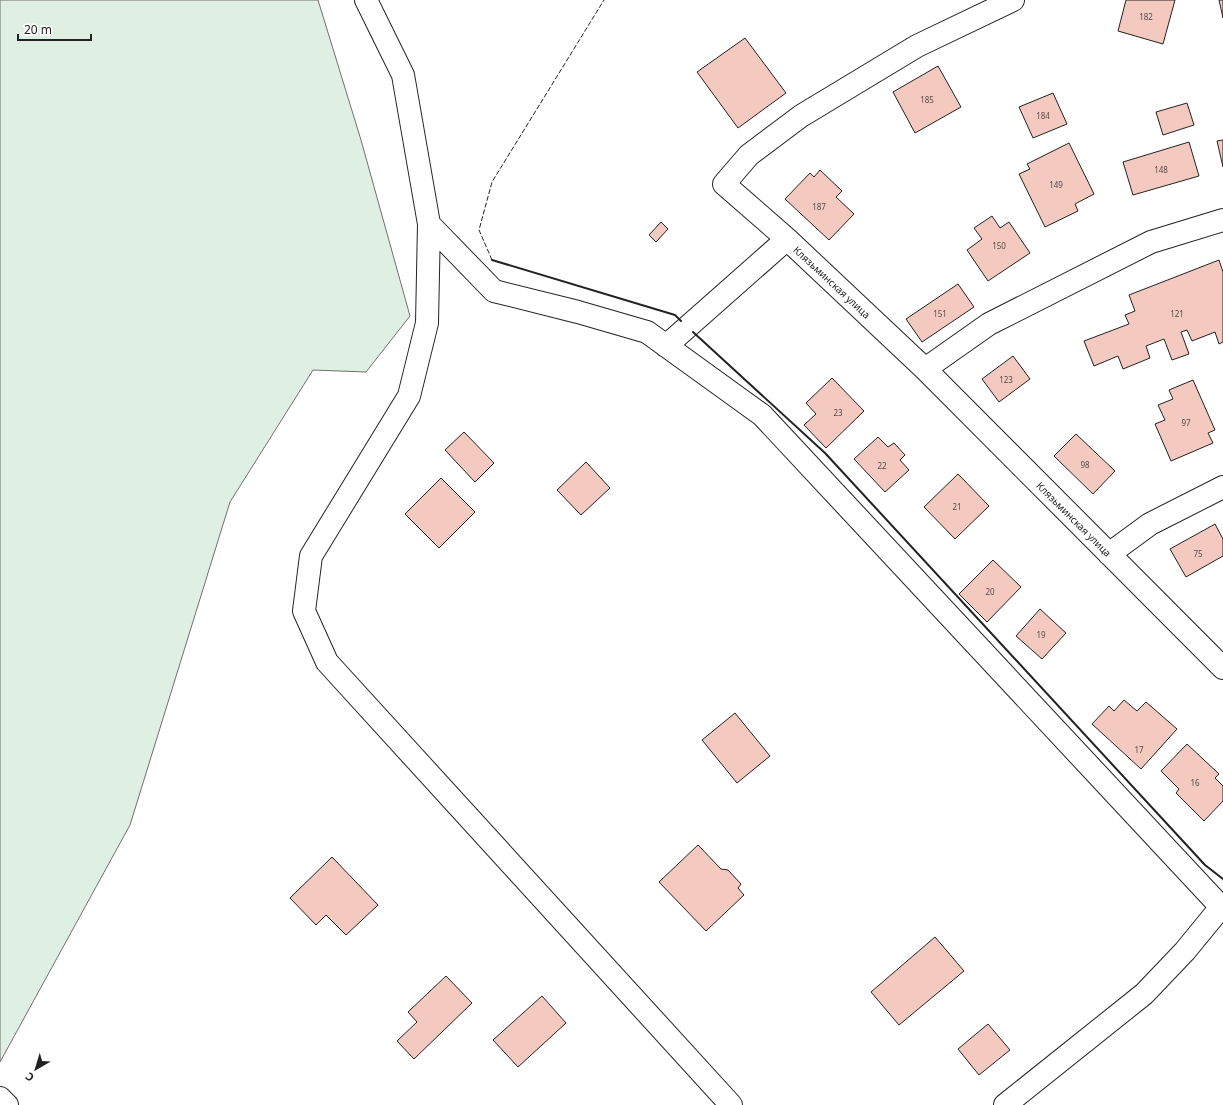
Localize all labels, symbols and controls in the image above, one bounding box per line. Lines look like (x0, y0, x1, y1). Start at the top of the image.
house number: 182 (1139, 11, 1153, 22)
scale bar (18, 16, 91, 42)
text: 20 m (24, 21, 52, 38)
house number: 185 (920, 94, 934, 105)
house number: 184 (1036, 110, 1050, 121)
house number: 148 (1154, 164, 1168, 175)
house number: 149 (1049, 179, 1063, 190)
house number: 187 (812, 201, 826, 212)
house number: 150 (992, 240, 1006, 251)
street label: Клязьминская улица (790, 243, 874, 321)
house number: 151 (933, 308, 947, 319)
house number: 121 (1170, 308, 1184, 319)
house number: 123 (999, 374, 1013, 385)
house number: 23 (833, 407, 843, 418)
house number: 97 (1181, 417, 1191, 428)
house number: 98 (1080, 459, 1090, 470)
house number: 22 (877, 460, 887, 471)
street label: Клязьминская улица (1033, 478, 1115, 560)
house number: 21 (952, 501, 962, 512)
house number: 75 (1193, 548, 1203, 559)
house number: 20 (985, 586, 995, 597)
house number: 19 (1036, 629, 1046, 640)
house number: 17 (1134, 744, 1144, 755)
house number: 16 (1190, 777, 1200, 788)
north arrow (16, 1049, 56, 1089)
text: С (22, 1069, 37, 1085)

